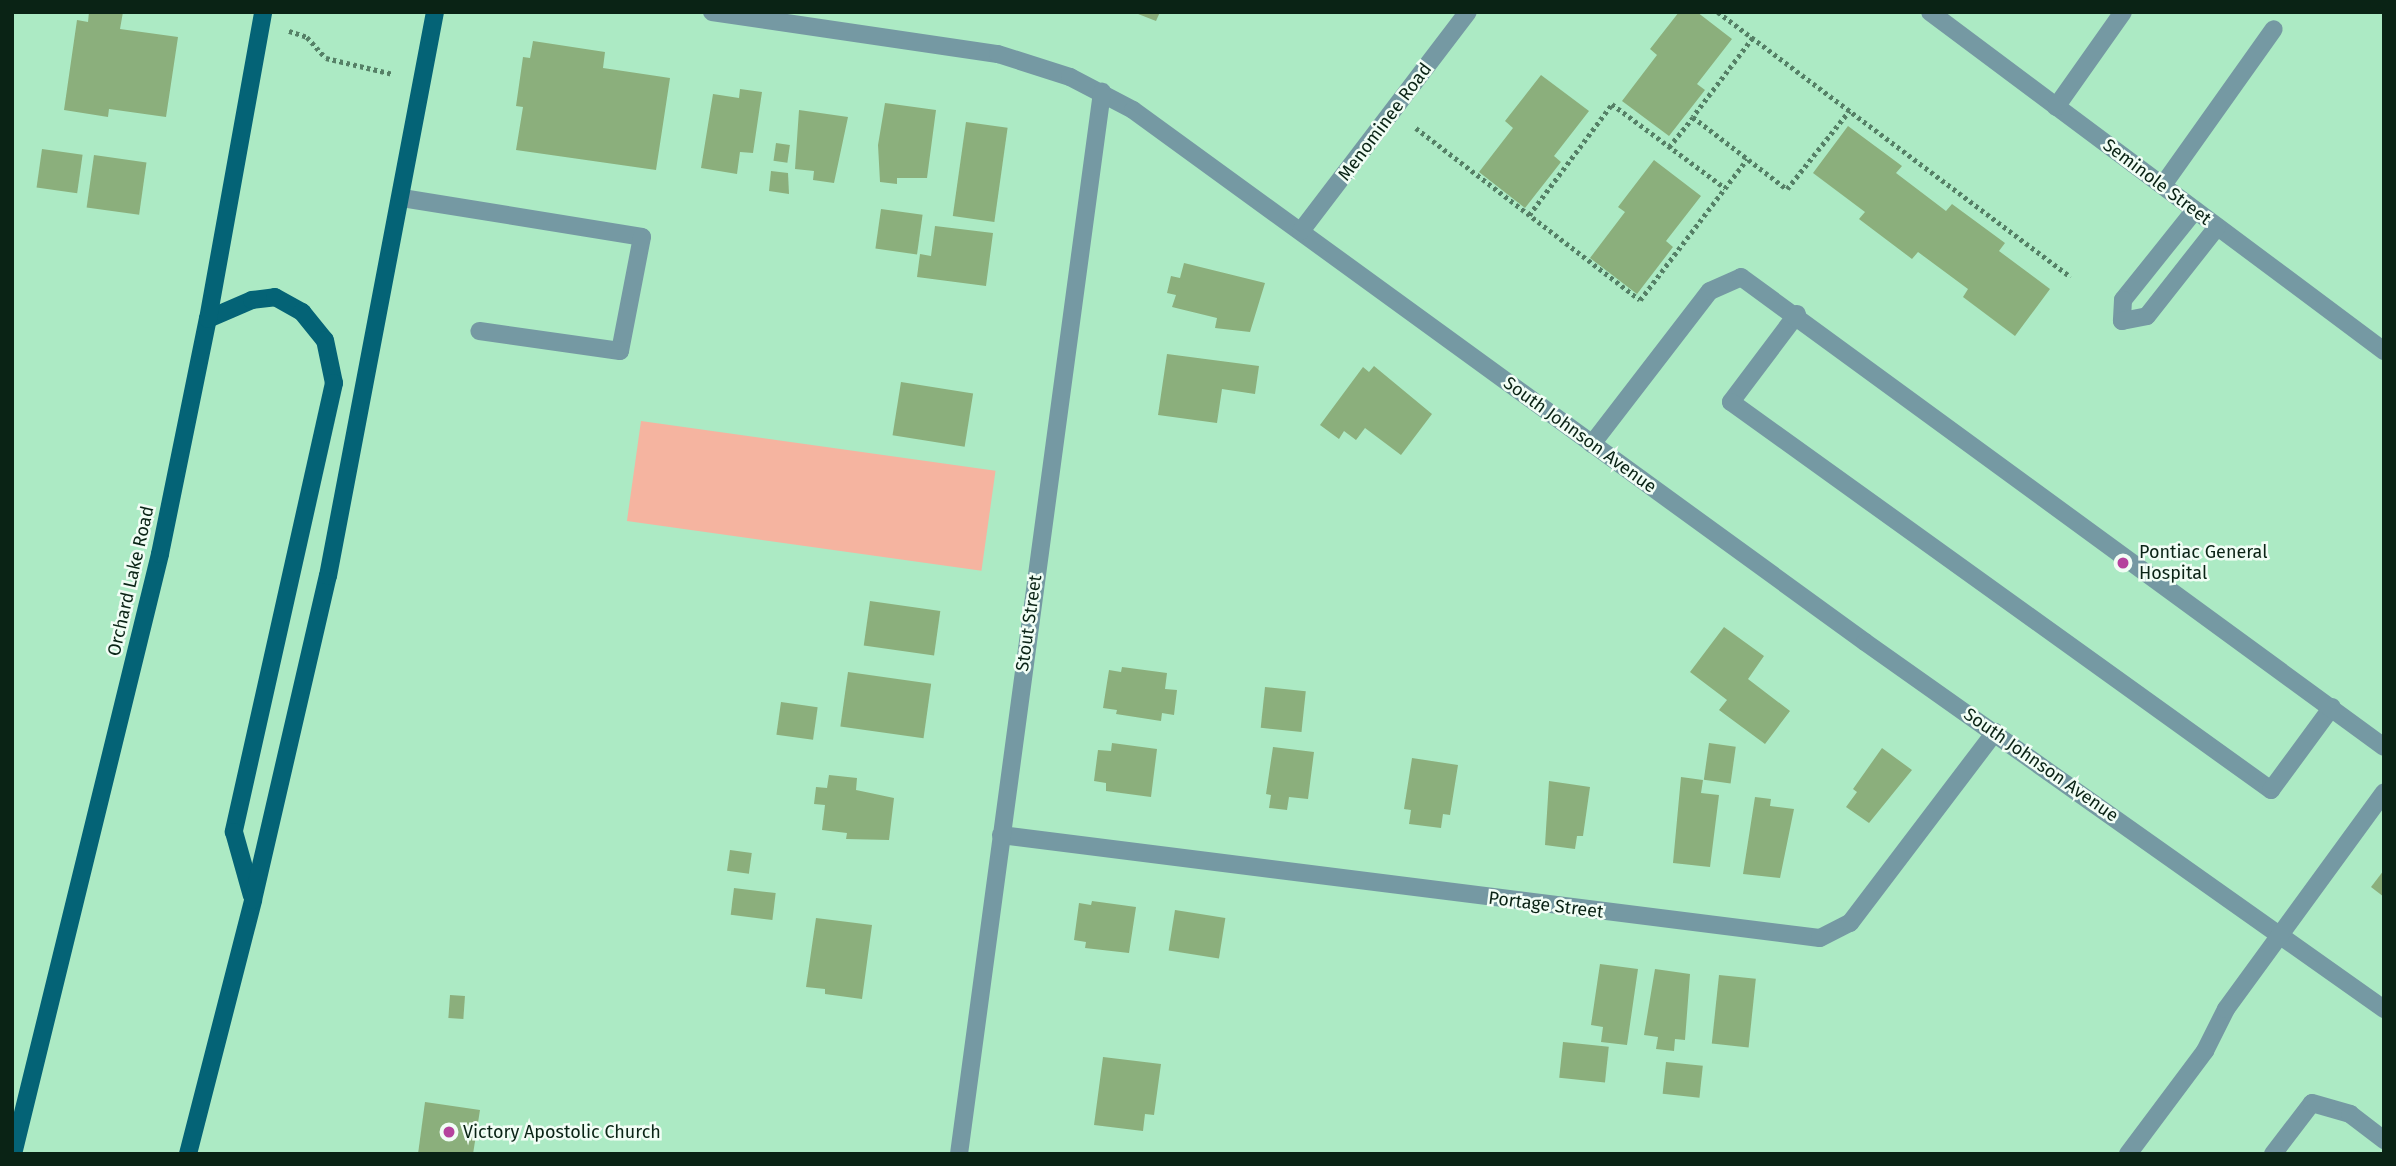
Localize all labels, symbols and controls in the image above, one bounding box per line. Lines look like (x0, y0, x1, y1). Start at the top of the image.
street label: Menominee Road (1334, 59, 1436, 185)
street label: Seminole Street (2099, 134, 2215, 230)
street label: South Johnson Avenue (1499, 372, 1661, 498)
street label: Orchard Lake Road (103, 504, 159, 658)
place label: Pontiac General Hospital (2139, 542, 2267, 584)
marker: Pontiac General Hospital (2113, 553, 2133, 573)
street label: Stout Street (1012, 573, 1046, 673)
street label: South Johnson Avenue (1960, 703, 2122, 827)
street label: Portage Street (1487, 887, 1605, 923)
place label: Victory Apostolic Church (463, 1121, 661, 1143)
marker: Victory Apostolic Church (441, 1124, 457, 1140)

